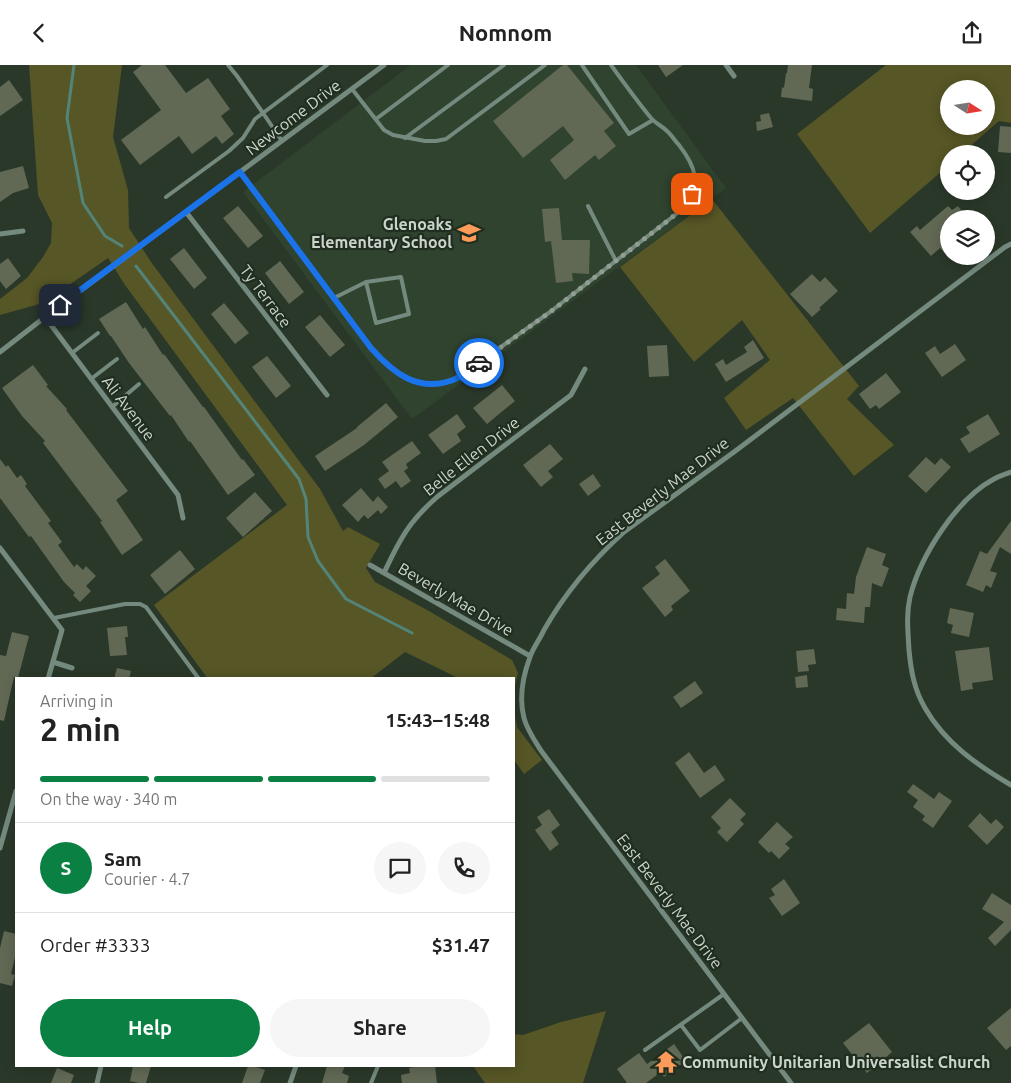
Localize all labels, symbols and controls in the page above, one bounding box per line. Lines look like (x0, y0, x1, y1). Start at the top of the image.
icon: back (25, 19, 53, 47)
icon: share (958, 19, 986, 47)
text: Nomnom (459, 20, 552, 45)
street label: Newcome Drive (242, 76, 344, 158)
north arrow (940, 80, 995, 135)
map controls (940, 80, 995, 265)
button: locate (940, 145, 995, 200)
pin (671, 173, 713, 215)
icon: bag (678, 180, 706, 208)
button: layers (940, 210, 995, 265)
place label: Glenoaks Elementary School (311, 215, 452, 251)
school or university icon: Glenoaks Elementary School (456, 220, 482, 246)
street label: Ty Terrace (237, 261, 295, 331)
pin (39, 284, 81, 326)
icon: home (46, 291, 74, 319)
courier (454, 338, 504, 388)
icon: car (465, 349, 493, 377)
street label: Ali Avenue (99, 372, 159, 444)
street label: Belle Ellen Drive (419, 413, 523, 499)
street label: East Beverly Mae Drive (592, 434, 732, 548)
street label: Beverly Mae Drive (395, 559, 517, 639)
text: Arriving in (40, 692, 113, 710)
text: 15:43–15:48 (385, 709, 490, 731)
text: 2 min (40, 711, 121, 747)
text: On the way · 340 m (40, 790, 177, 808)
street label: East Beverly Mae Drive (614, 830, 726, 972)
button: chat (374, 842, 426, 894)
button: phone (438, 842, 490, 894)
text: Sam (104, 848, 142, 870)
text: S (61, 857, 71, 879)
text: Courier · 4.7 (104, 870, 190, 888)
text: Order #3333 (40, 934, 150, 956)
text: $31.47 (432, 934, 490, 956)
button: Help (40, 999, 260, 1057)
button: Share (270, 999, 490, 1057)
temple icon: Community Unitarian Universalist Church (653, 1049, 679, 1075)
place label: Community Unitarian Universalist Church (682, 1053, 990, 1071)

